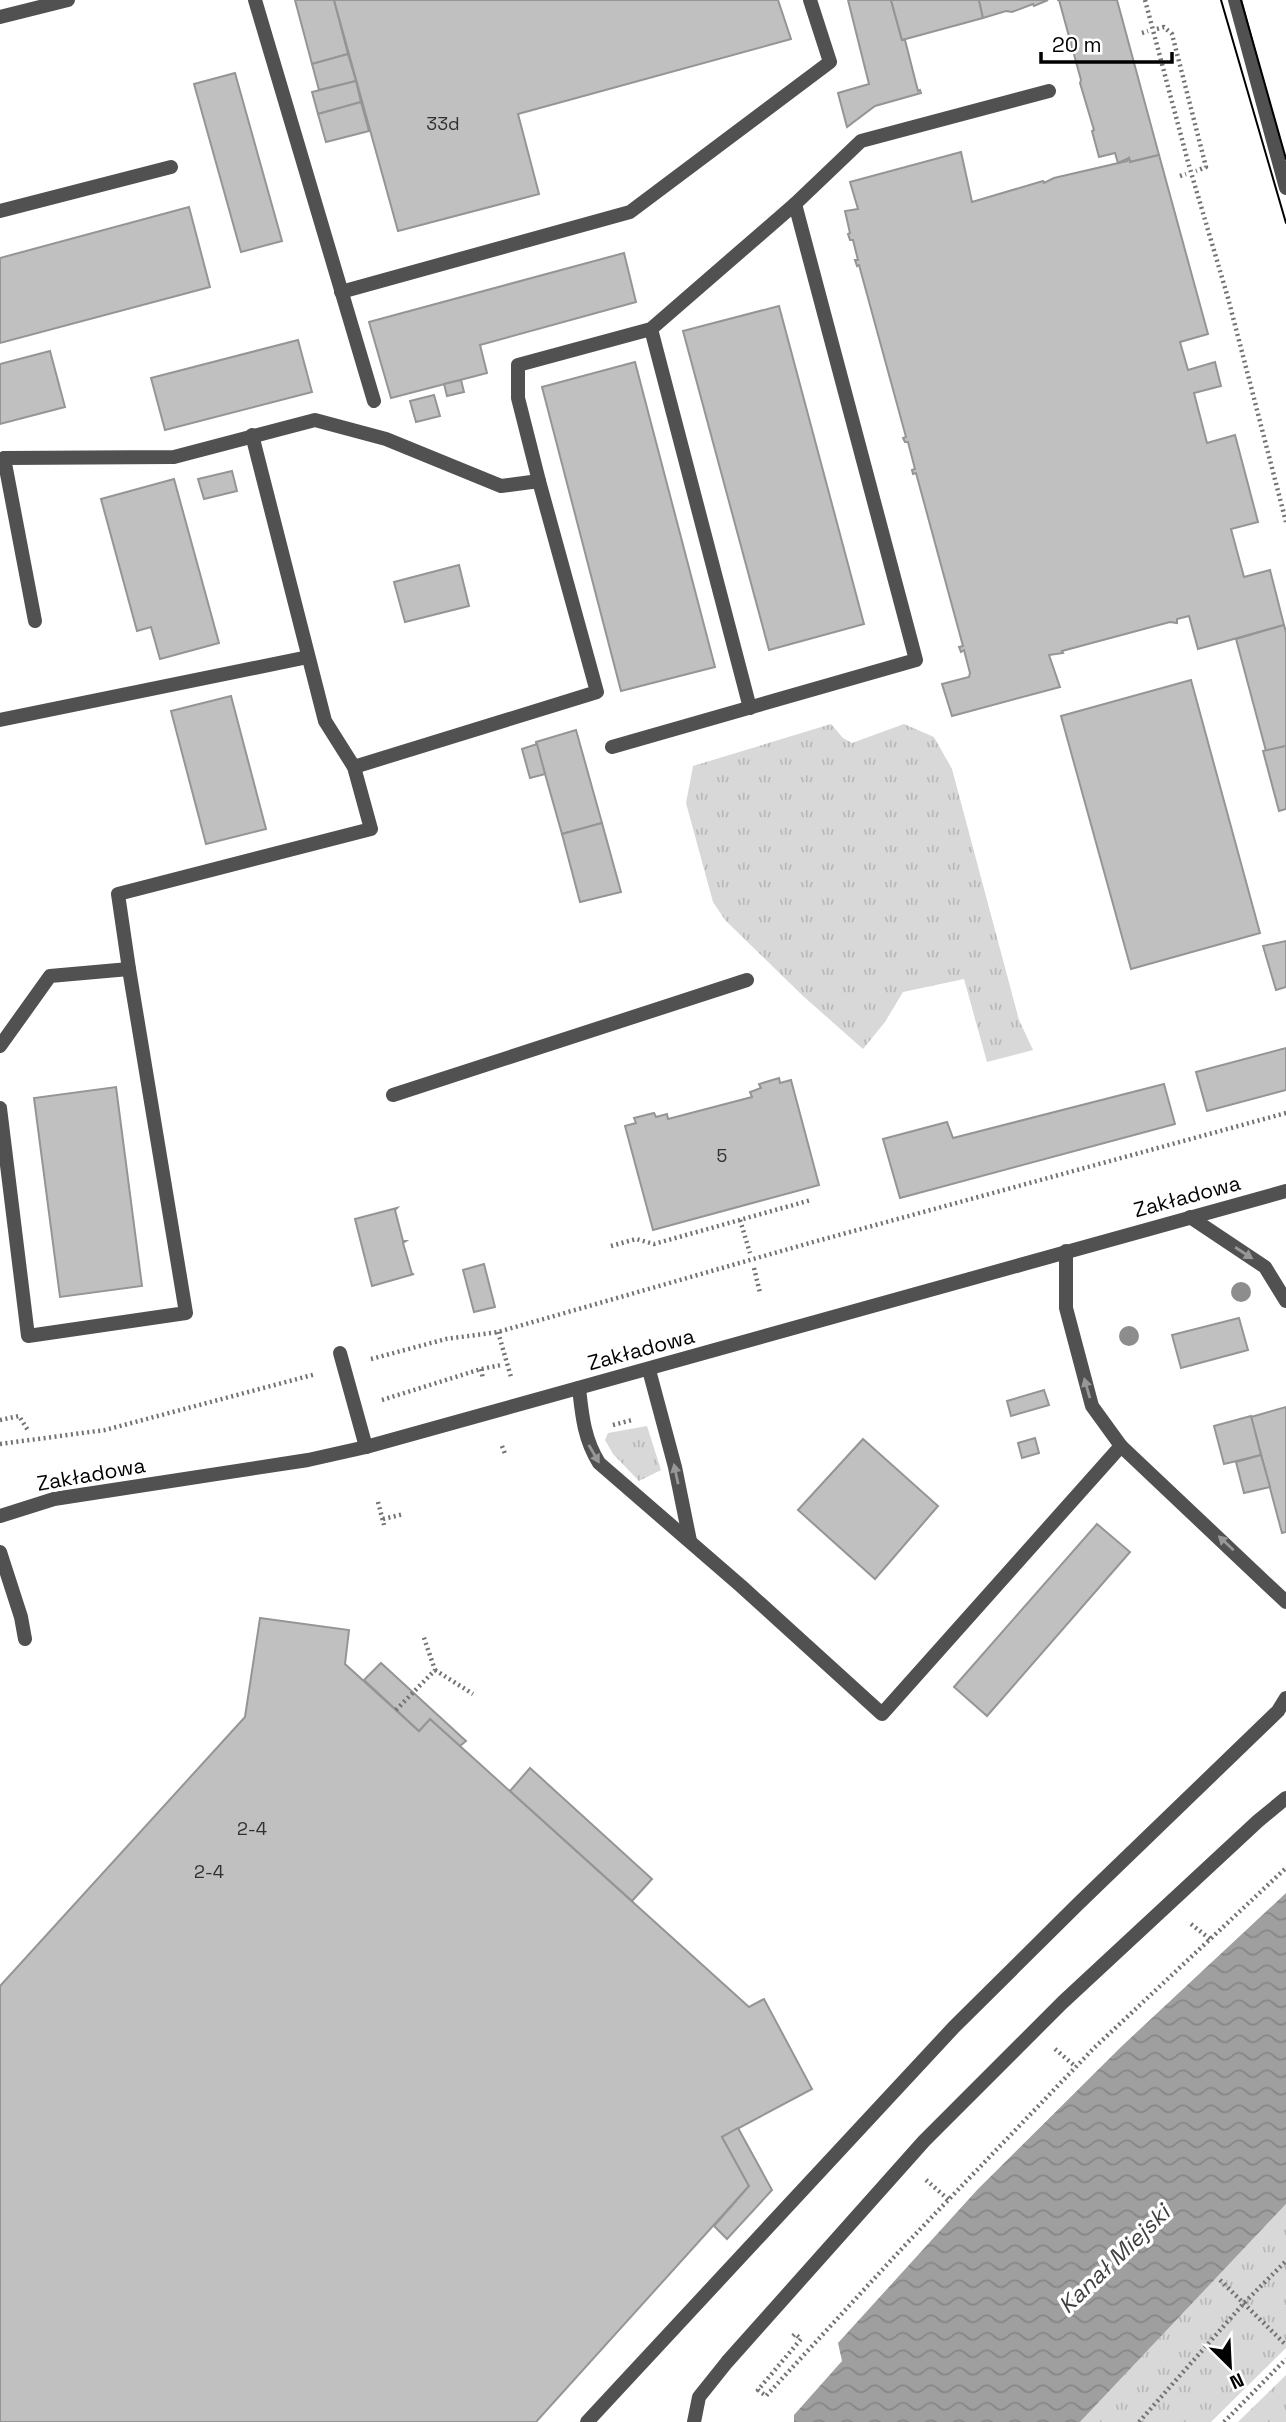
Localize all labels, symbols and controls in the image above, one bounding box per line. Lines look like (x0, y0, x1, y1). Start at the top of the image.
scale bar (1041, 21, 1172, 65)
text: 20 m (1052, 31, 1102, 58)
house number: 33d (426, 112, 460, 135)
house number: 5 (717, 1144, 727, 1167)
street label: Zakładowa (1131, 1169, 1243, 1223)
one-way arrow (1234, 1247, 1253, 1260)
street label: Zakładowa (585, 1322, 697, 1376)
one-way arrow (1081, 1377, 1091, 1398)
one-way arrow (588, 1444, 600, 1463)
street label: Zakładowa (35, 1451, 147, 1497)
one-way arrow (670, 1463, 681, 1485)
one-way arrow (1218, 1536, 1235, 1552)
house number: 2-4 (237, 1817, 267, 1840)
house number: 2-4 (194, 1860, 224, 1883)
water label: Kanał Miejski (1052, 2197, 1178, 2320)
north arrow (1195, 2331, 1265, 2401)
text: N (1226, 2367, 1248, 2395)

